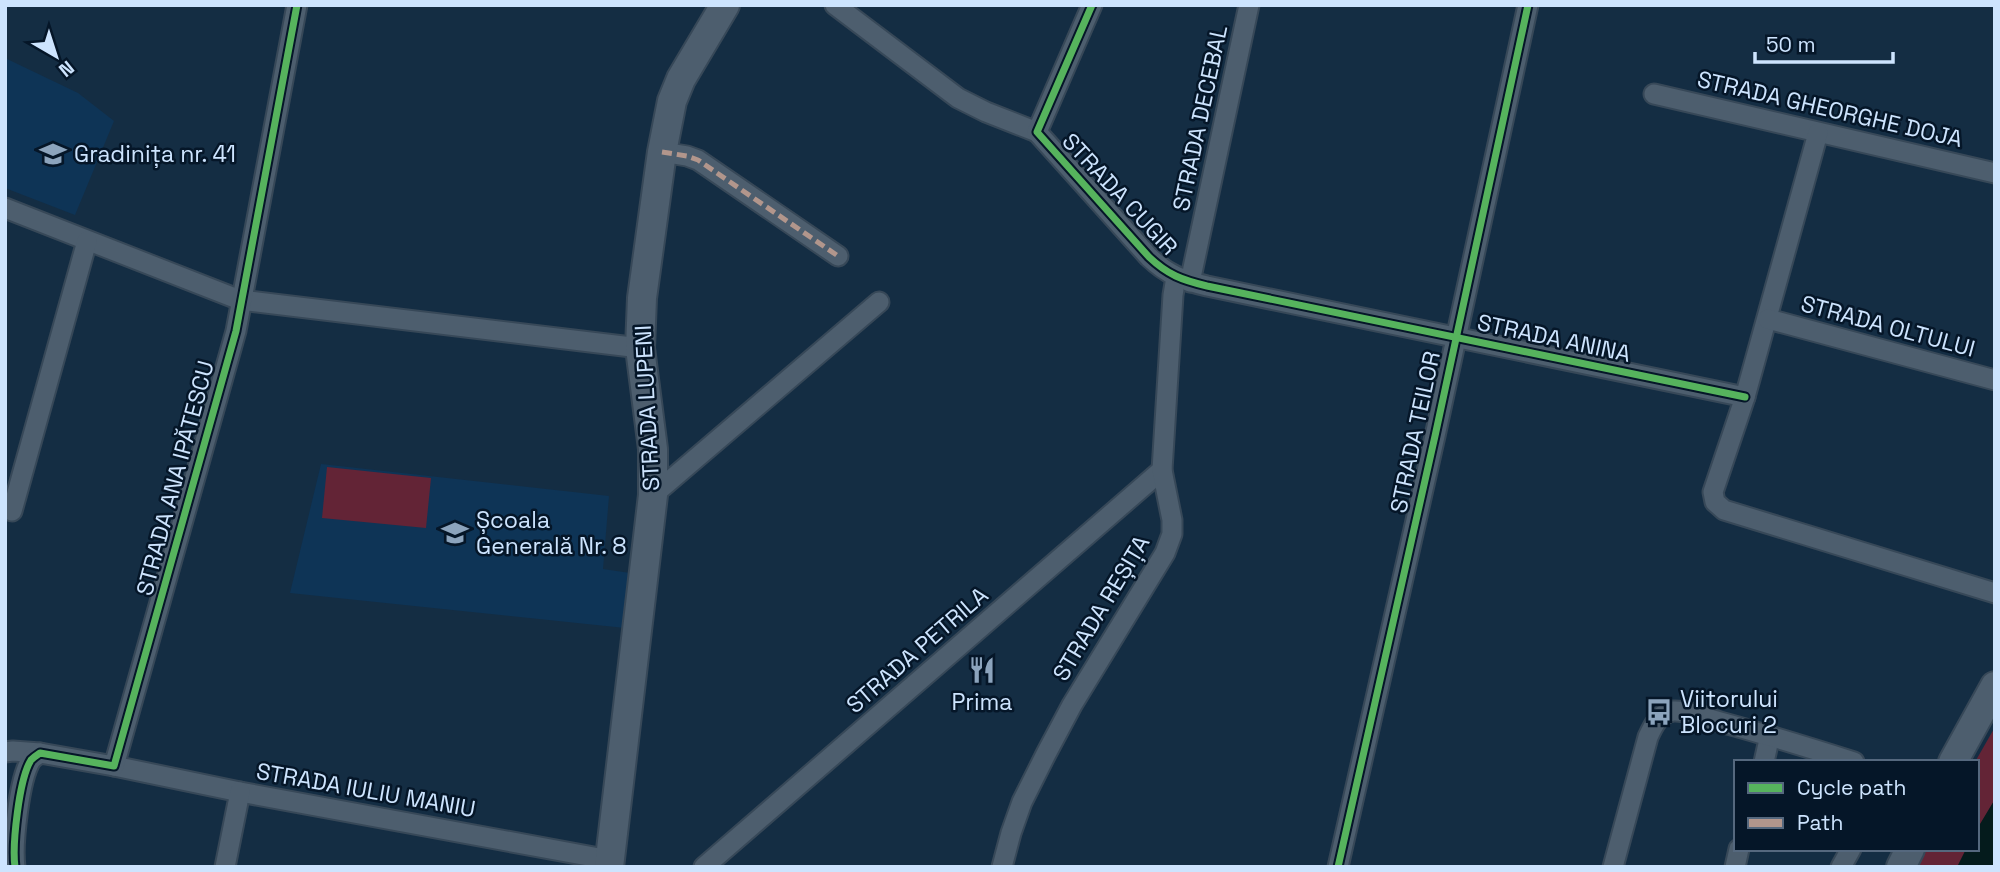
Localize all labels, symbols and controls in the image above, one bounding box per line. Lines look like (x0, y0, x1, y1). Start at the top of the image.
north arrow (21, 21, 91, 91)
scale bar (1755, 21, 1893, 65)
street label: STRADA DECEBAL (1166, 22, 1234, 214)
text: 50 m (1766, 31, 1816, 58)
text: N (54, 55, 79, 83)
street label: STRADA GHEORGHE DOJA (1694, 64, 1966, 154)
street label: STRADA CUGIR (1056, 127, 1184, 261)
school or university icon: Gradinița nr. 41 (38, 139, 68, 169)
place label: Gradinița nr. 41 (74, 139, 236, 169)
street label: STRADA OLTULUI (1798, 288, 1978, 364)
street label: STRADA ANINA (1475, 307, 1633, 369)
street label: STRADA LUPENI (628, 324, 666, 492)
street label: STRADA TEILOR (1383, 348, 1447, 516)
street label: STRADA ANA IPĂTESCU (129, 357, 221, 599)
place label: Școala Generală Nr. 8 (476, 505, 627, 561)
school or university icon: Școala Generală Nr. 8 (440, 518, 470, 548)
street label: STRADA REȘIȚA (1046, 530, 1156, 686)
street label: STRADA PETRILA (840, 580, 994, 720)
restaurant icon: Prima (967, 655, 997, 685)
place label: Viitorului Blocuri 2 (1680, 684, 1778, 740)
place label: Prima (951, 687, 1013, 717)
bus stop icon: Viitorului Blocuri 2 (1644, 697, 1674, 727)
street label: STRADA IULIU MANIU (254, 756, 478, 824)
legend (1734, 760, 1979, 851)
text: Cycle path (1797, 774, 1906, 801)
text: Path (1797, 809, 1843, 836)

